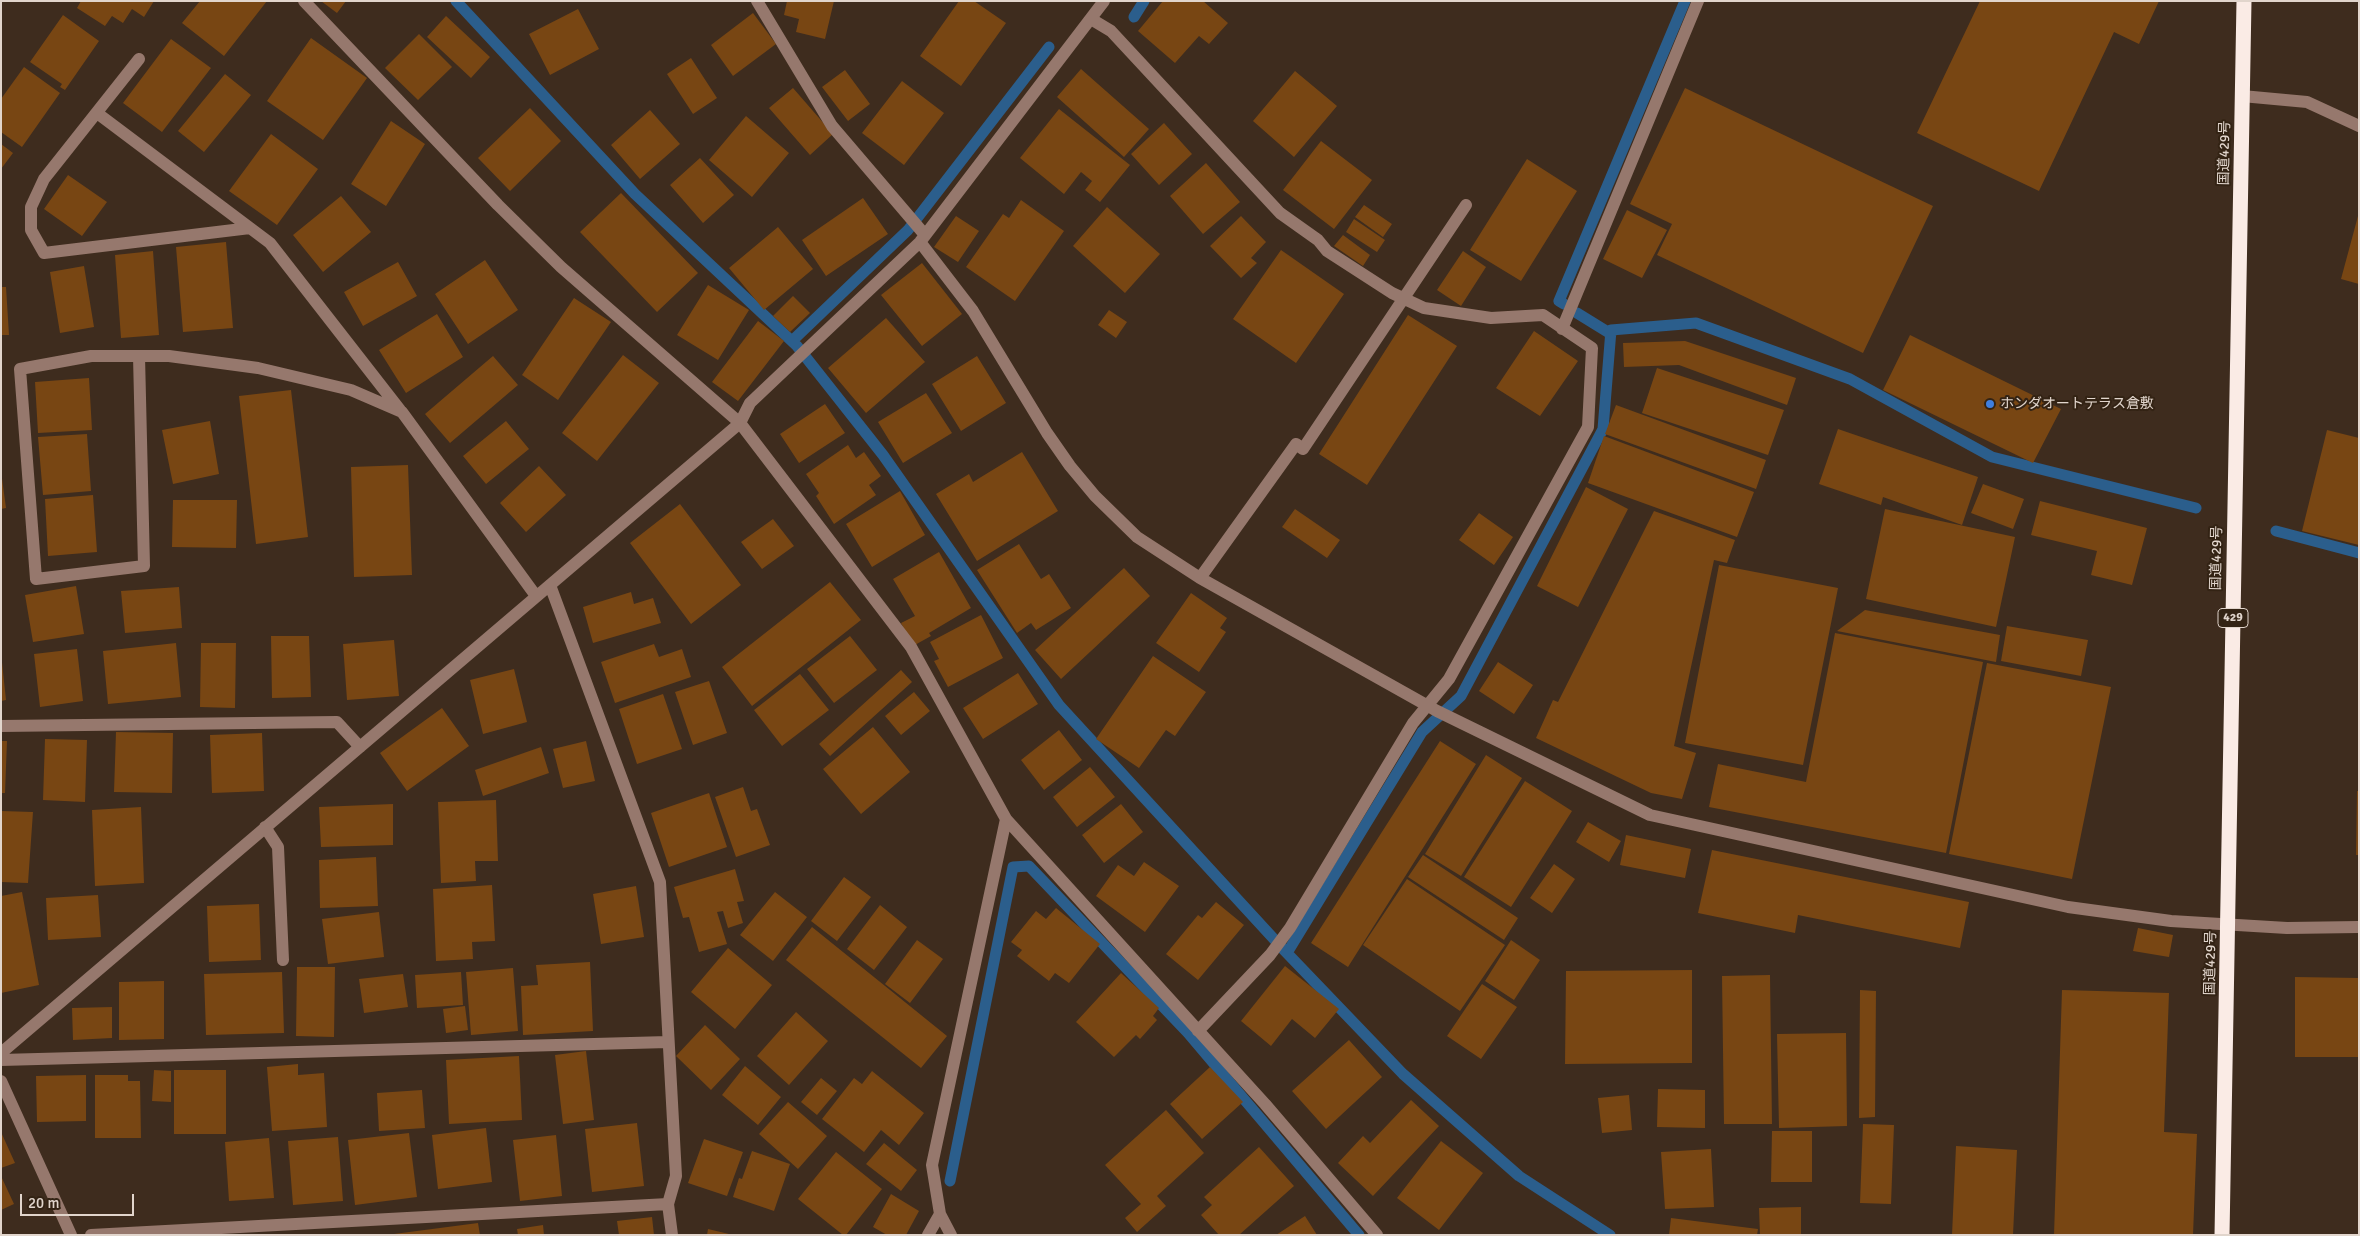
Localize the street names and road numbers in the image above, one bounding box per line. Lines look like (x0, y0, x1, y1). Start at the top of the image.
street label: 国道429号 (2216, 121, 2234, 185)
street label: 国道429号 (2208, 526, 2226, 590)
road number: 429 (2218, 608, 2248, 628)
street label: 国道429号 (2202, 931, 2220, 995)

